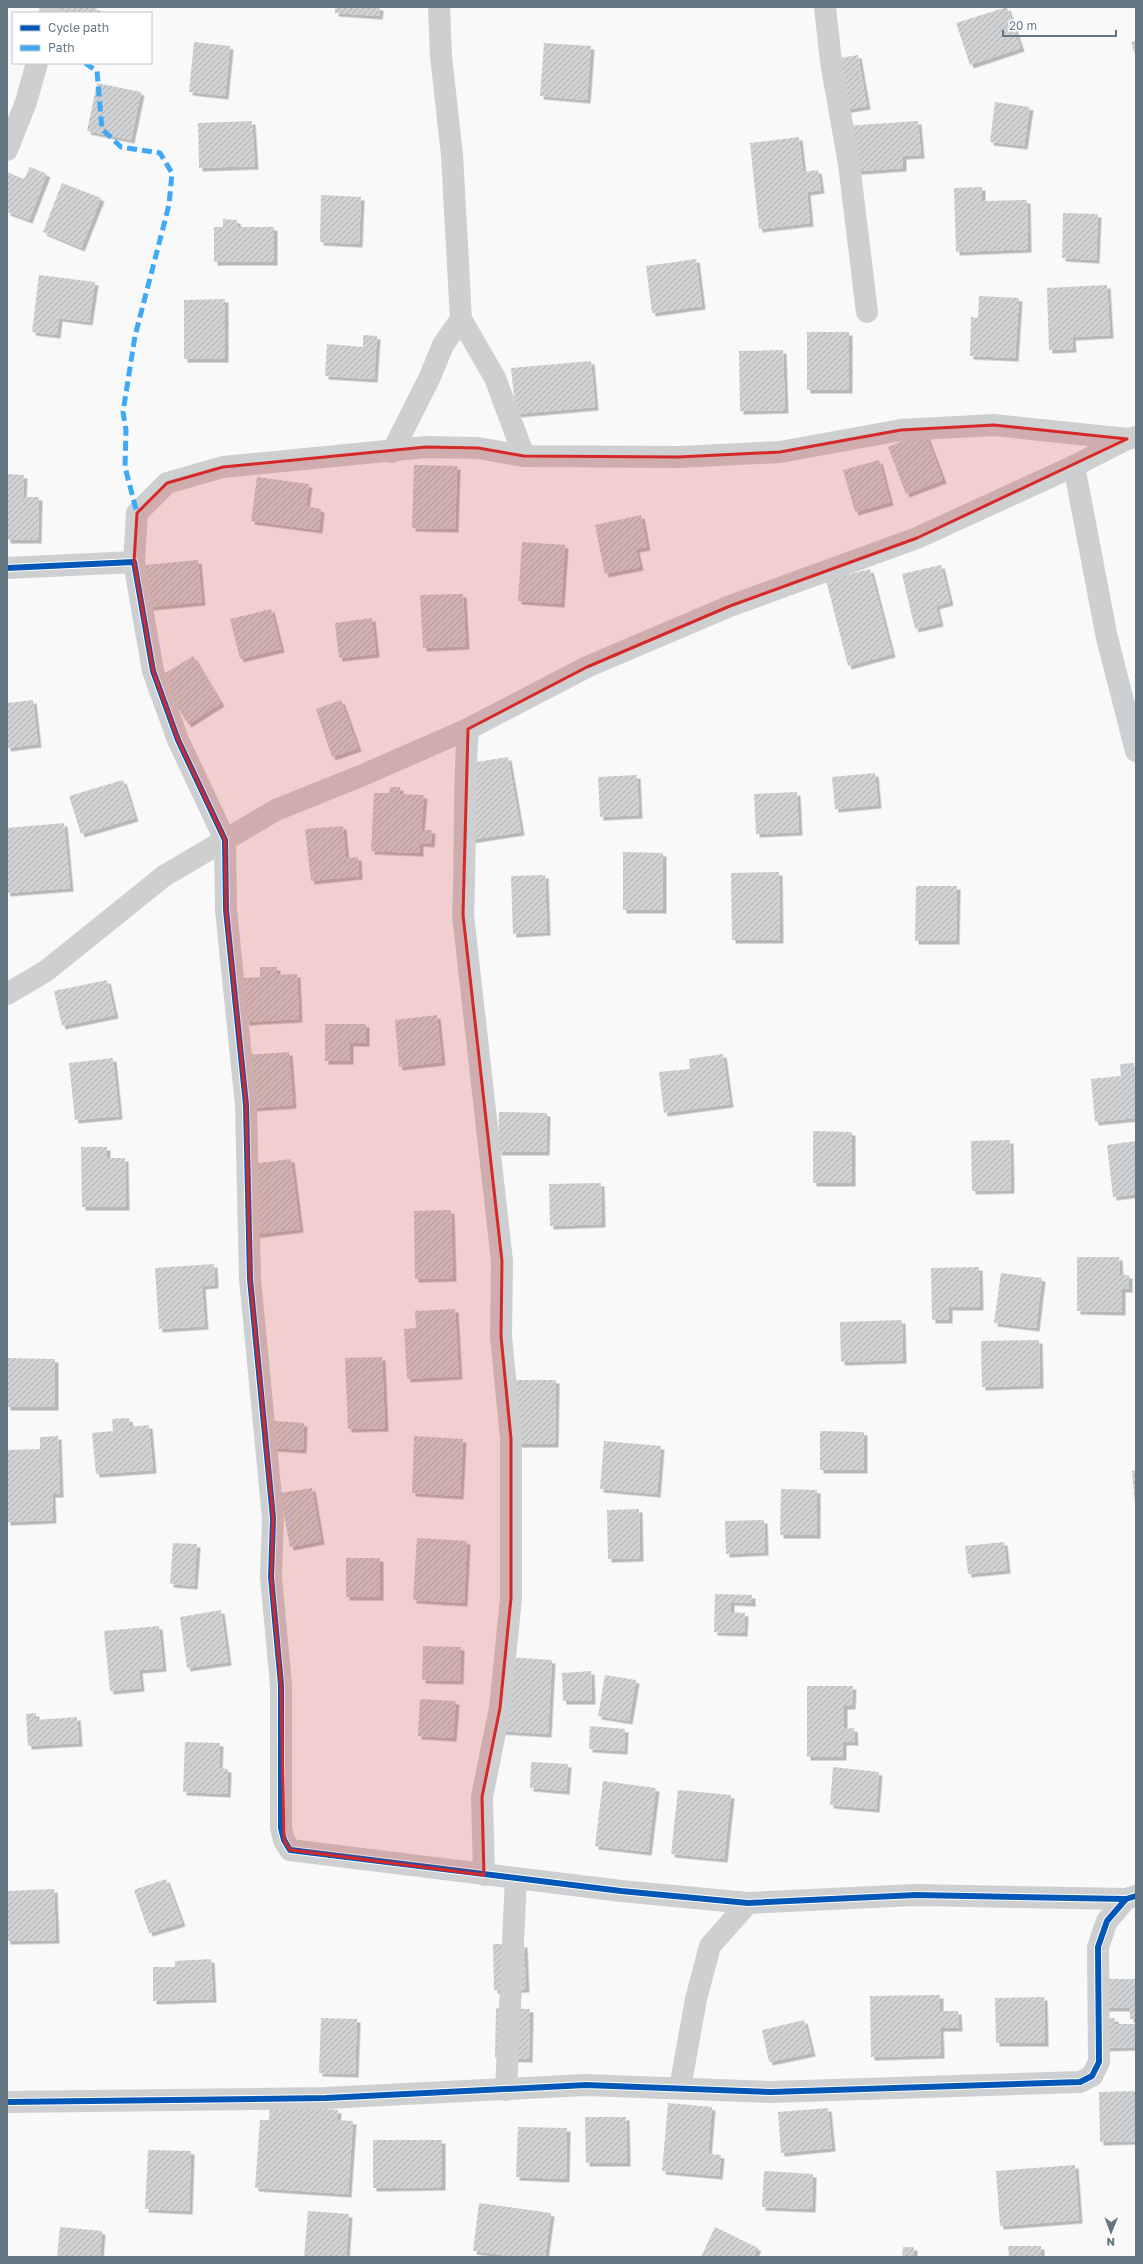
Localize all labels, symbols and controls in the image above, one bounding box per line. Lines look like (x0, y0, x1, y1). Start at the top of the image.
legend (12, 12, 152, 64)
scale bar (1003, 12, 1116, 38)
text: 20 m (1009, 18, 1037, 33)
text: Cycle path (48, 20, 109, 35)
text: Path (48, 40, 75, 55)
north arrow (1091, 2212, 1131, 2252)
text: N (1107, 2236, 1115, 2249)

